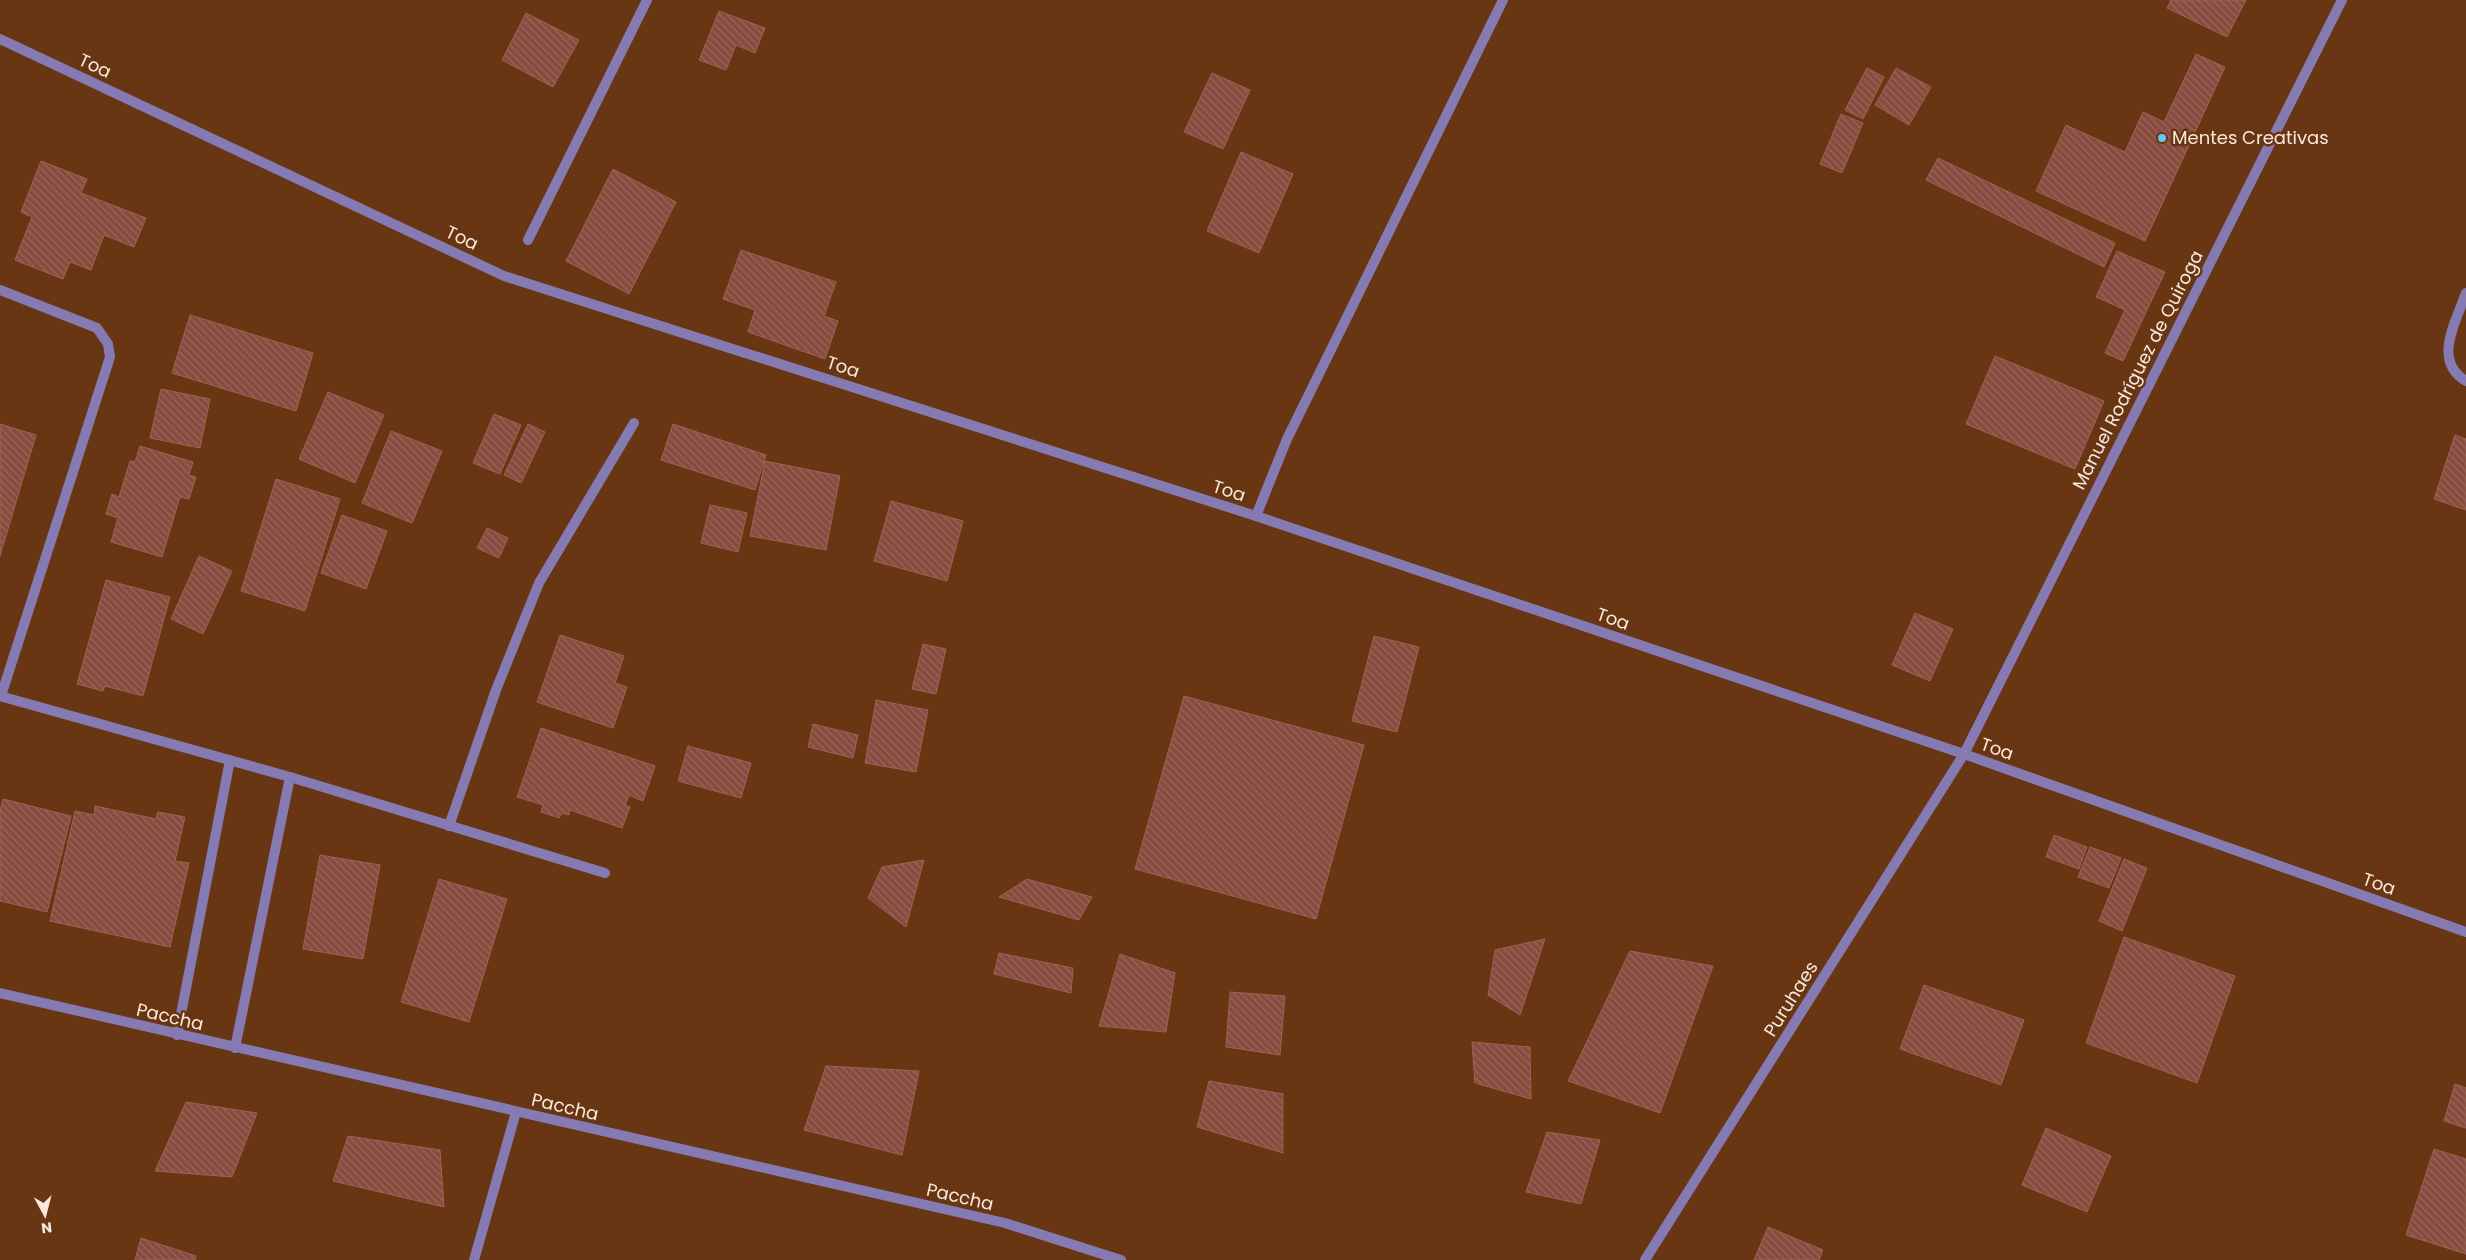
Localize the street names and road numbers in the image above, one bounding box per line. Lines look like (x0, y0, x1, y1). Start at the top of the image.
street label: Toa (75, 47, 116, 84)
street label: Toa (442, 219, 483, 256)
street label: Manuel Rodríguez de Quiroga (2066, 246, 2209, 494)
street label: Toa (823, 349, 863, 384)
street label: Toa (1209, 473, 1249, 508)
street label: Toa (1593, 601, 1633, 636)
street label: Toa (1977, 731, 2017, 766)
street label: Toa (2359, 866, 2399, 901)
street label: Puruhaes (1758, 956, 1824, 1041)
street label: Paccha (134, 997, 206, 1036)
street label: Paccha (529, 1087, 601, 1126)
street label: Paccha (924, 1177, 996, 1216)

